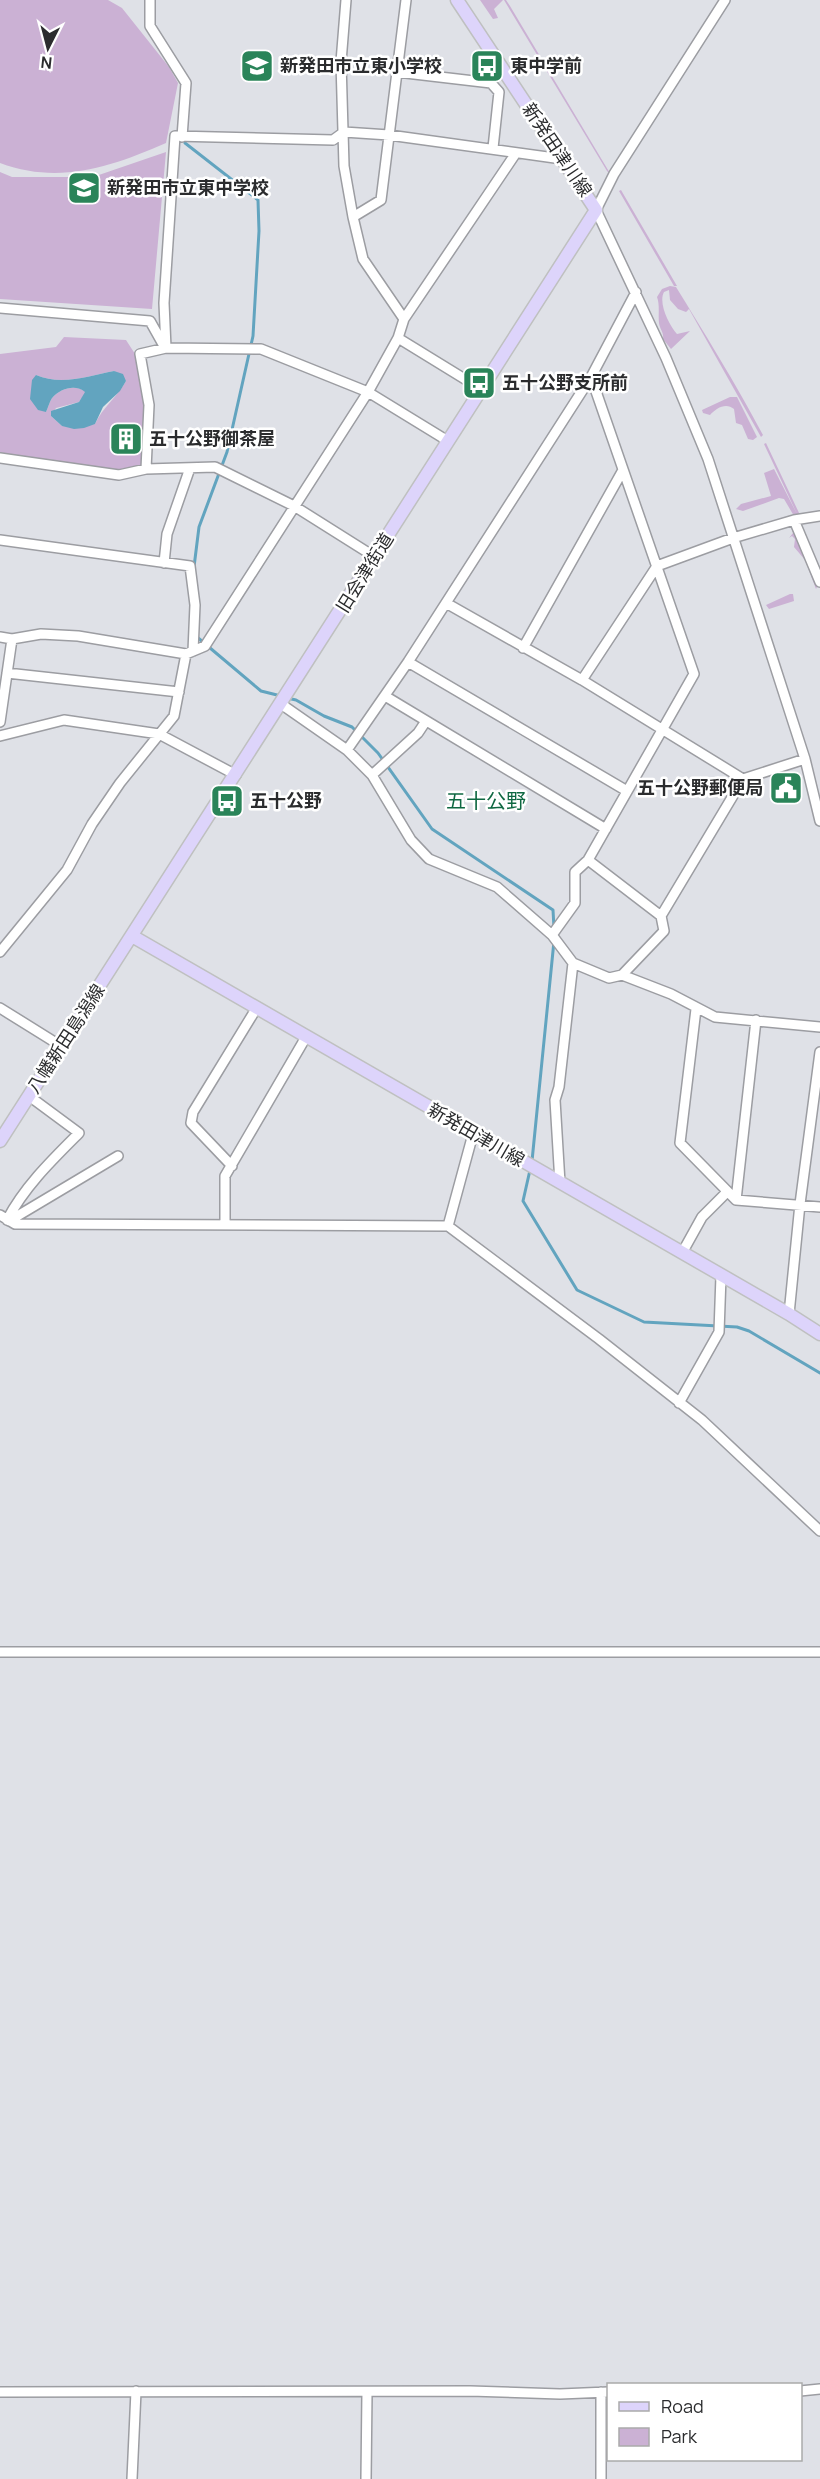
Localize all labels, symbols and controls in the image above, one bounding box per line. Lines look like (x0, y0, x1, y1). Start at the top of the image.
north arrow (18, 18, 78, 78)
school or university icon: 新発田市立東小学校 (239, 48, 275, 84)
bus stop icon: 東中学前 (469, 48, 505, 84)
text: N (40, 51, 53, 74)
place label: 新発田市立東小学校 (280, 53, 442, 77)
place label: 東中学前 (510, 53, 582, 77)
street label: 新発田津川線 (518, 98, 598, 201)
school or university icon: 新発田市立東中学校 (66, 170, 102, 206)
place label: 新発田市立東中学校 (107, 175, 269, 199)
bus stop icon: 五十公野支所前 (461, 365, 497, 401)
place label: 五十公野支所前 (502, 370, 628, 394)
building icon: 五十公野御茶屋 (108, 421, 144, 457)
place label: 五十公野御茶屋 (149, 426, 275, 450)
street label: 旧会津街道 (330, 528, 398, 617)
public building icon: 五十公野郵便局 (768, 770, 804, 806)
place label: 五十公野郵便局 (637, 775, 763, 799)
bus stop icon: 五十公野 (209, 783, 245, 819)
district label: 五十公野 (446, 787, 526, 814)
place label: 五十公野 (250, 788, 322, 812)
street label: 八幡新田島潟線 (21, 979, 110, 1098)
street label: 新発田津川線 (424, 1097, 529, 1172)
legend (607, 2383, 802, 2461)
text: Road (661, 2394, 704, 2418)
text: Park (661, 2424, 698, 2448)

